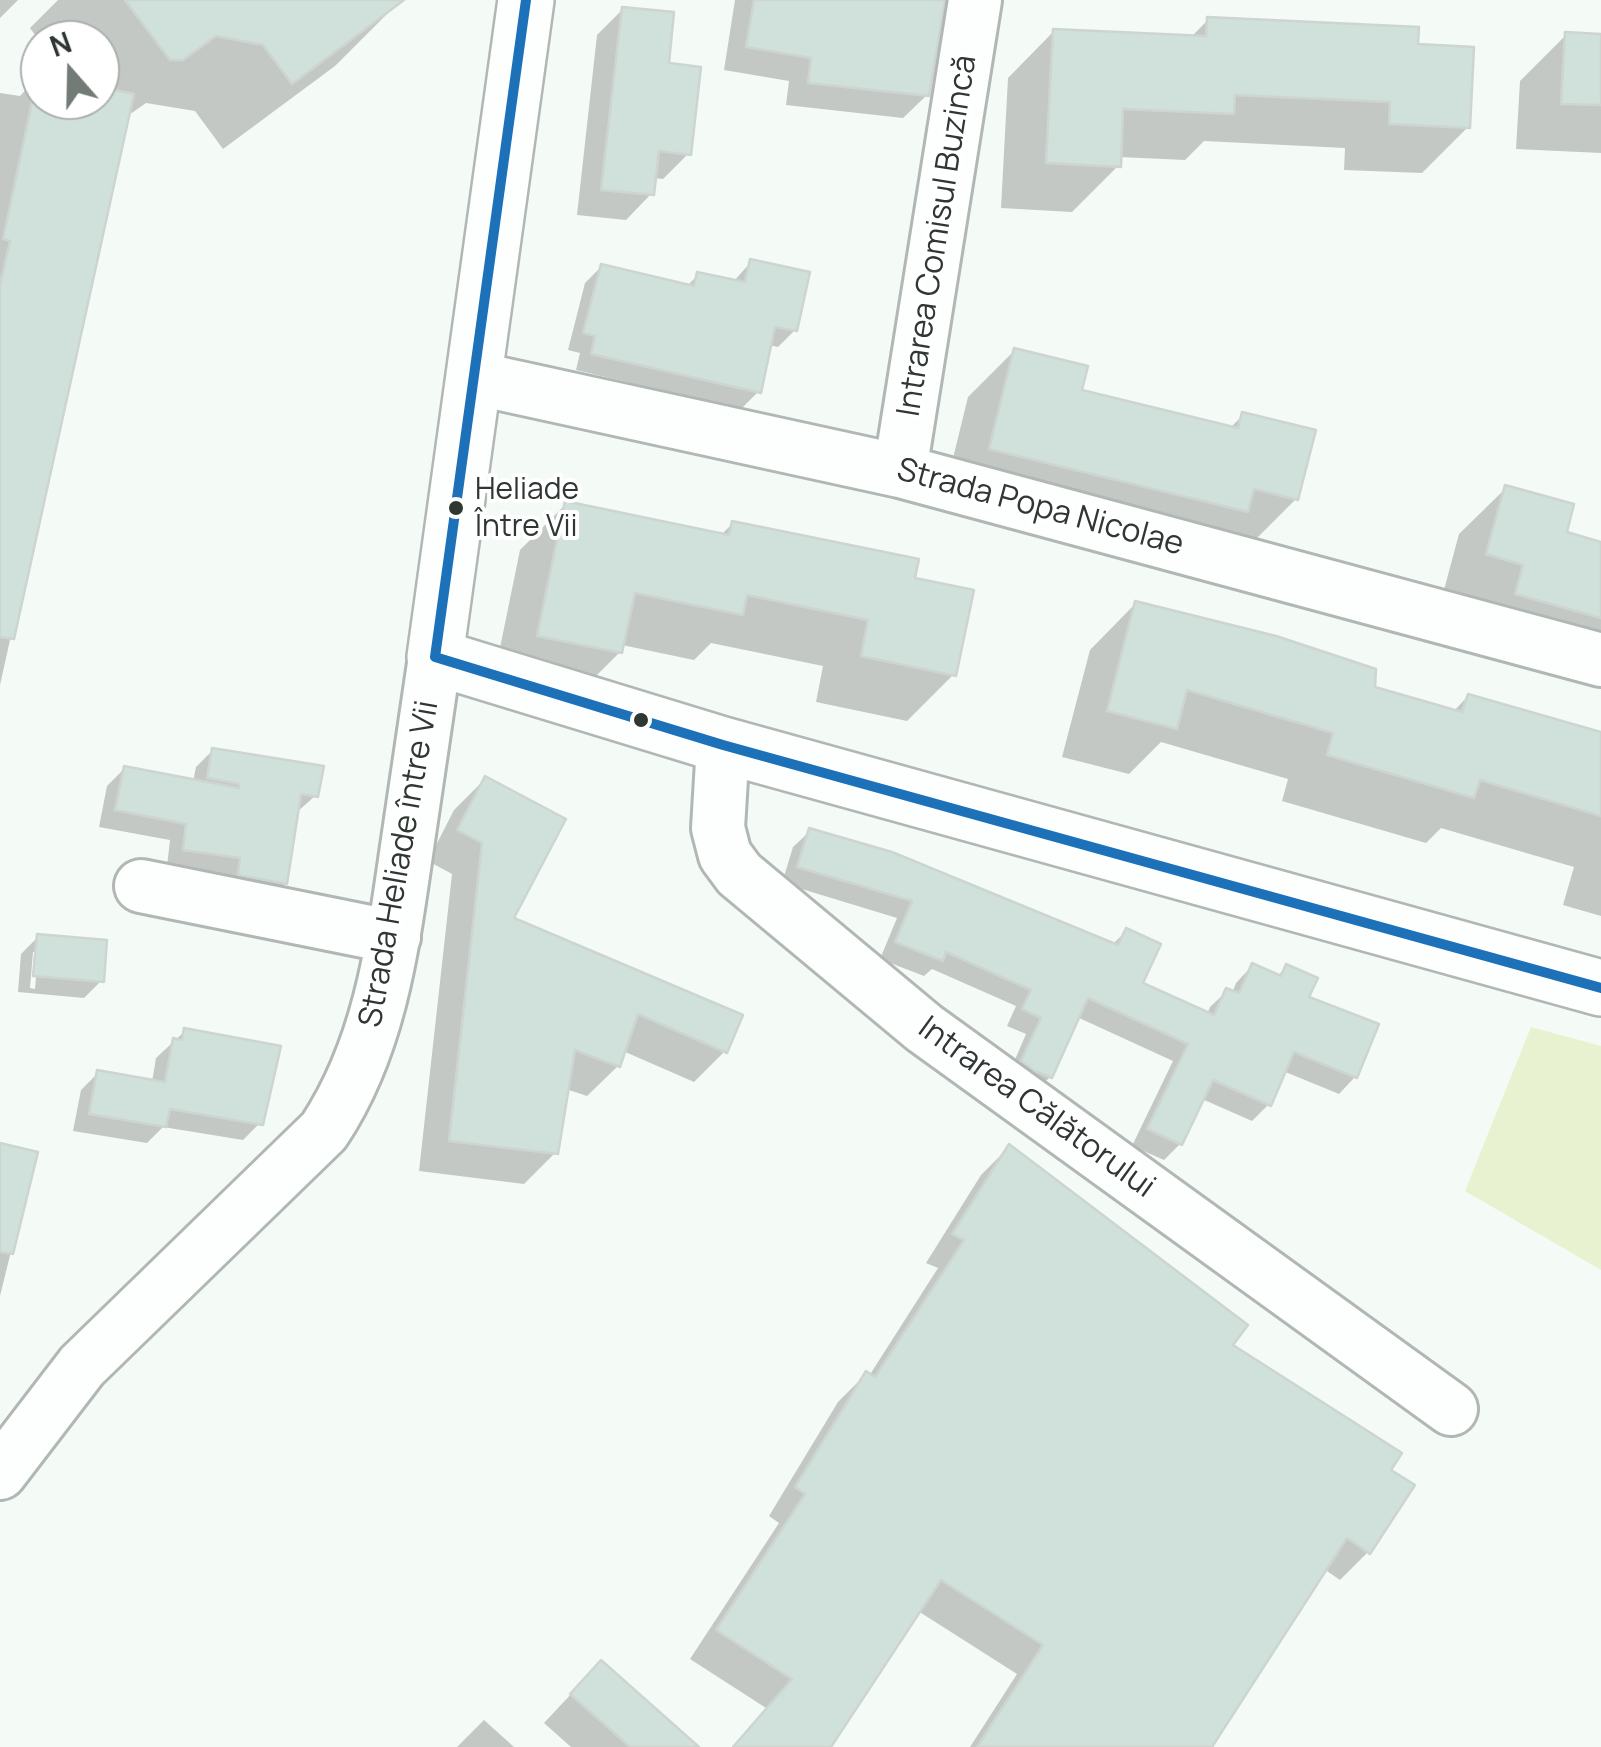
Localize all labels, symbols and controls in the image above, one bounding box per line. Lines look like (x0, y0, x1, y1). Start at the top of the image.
north arrow (20, 20, 120, 120)
text: N (44, 22, 76, 65)
street label: Intrarea Comisul Buzincă (890, 53, 986, 419)
street label: Strada Popa Nicolae (893, 451, 1187, 565)
place label: Heliade Între Vii (475, 473, 579, 544)
marker: Heliade Între Vii (446, 498, 466, 518)
street label: Strada Heliade între Vii (352, 698, 448, 1030)
unlabelled marker (631, 710, 651, 730)
street label: Intrarea Călătorului (910, 1009, 1162, 1207)

